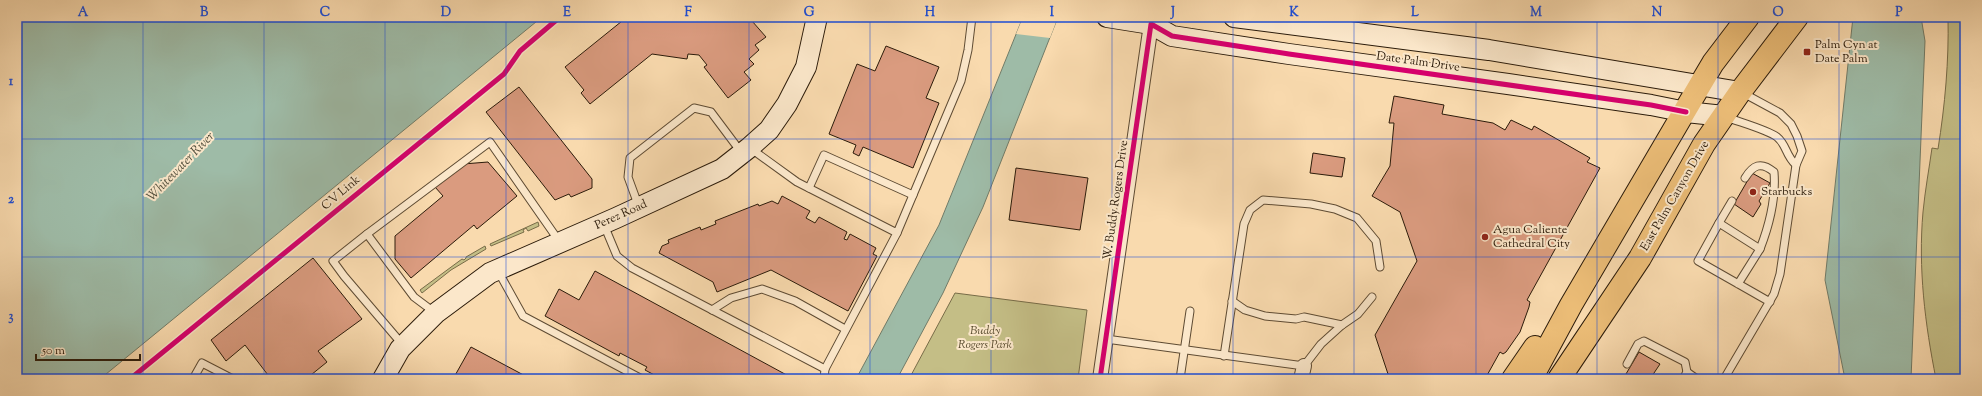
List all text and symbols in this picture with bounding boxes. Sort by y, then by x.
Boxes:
text: A [78,4,89,22]
text: B [200,4,209,22]
text: C [320,4,330,22]
text: D [441,4,451,22]
text: E [563,4,571,22]
text: F [684,4,692,22]
text: G [804,4,815,22]
text: H [925,4,936,22]
text: I [1050,4,1055,22]
text: J [1170,4,1175,22]
text: K [1289,4,1299,22]
text: L [1411,4,1419,22]
text: M [1530,4,1542,22]
text: N [1652,4,1663,22]
text: O [1772,4,1784,22]
text: P [1895,4,1903,22]
place label: Palm Cyn at Date Palm [1815,36,1878,68]
street label: Date Palm Drive [1375,47,1461,77]
marker: Palm Cyn at Date Palm [1802,47,1812,57]
text: 1 [9,73,14,91]
water label: Whitewater River [143,128,219,206]
street label: East Palm Canyon Drive [1636,137,1714,255]
street label: W. Buddy Rogers Drive [1099,139,1133,261]
street label: CV Link [318,171,365,215]
place label: Starbucks [1761,183,1812,201]
marker: Starbucks [1748,187,1758,197]
text: 2 [8,191,15,209]
street label: Perez Road [592,195,650,235]
place label: Agua Caliente Cathedral City [1493,221,1570,253]
marker: Agua Caliente Cathedral City [1480,232,1490,242]
text: 3 [8,308,14,326]
park label: Buddy Rogers Park [958,322,1013,354]
scale bar [36,336,140,362]
text: 50 m [41,342,65,360]

